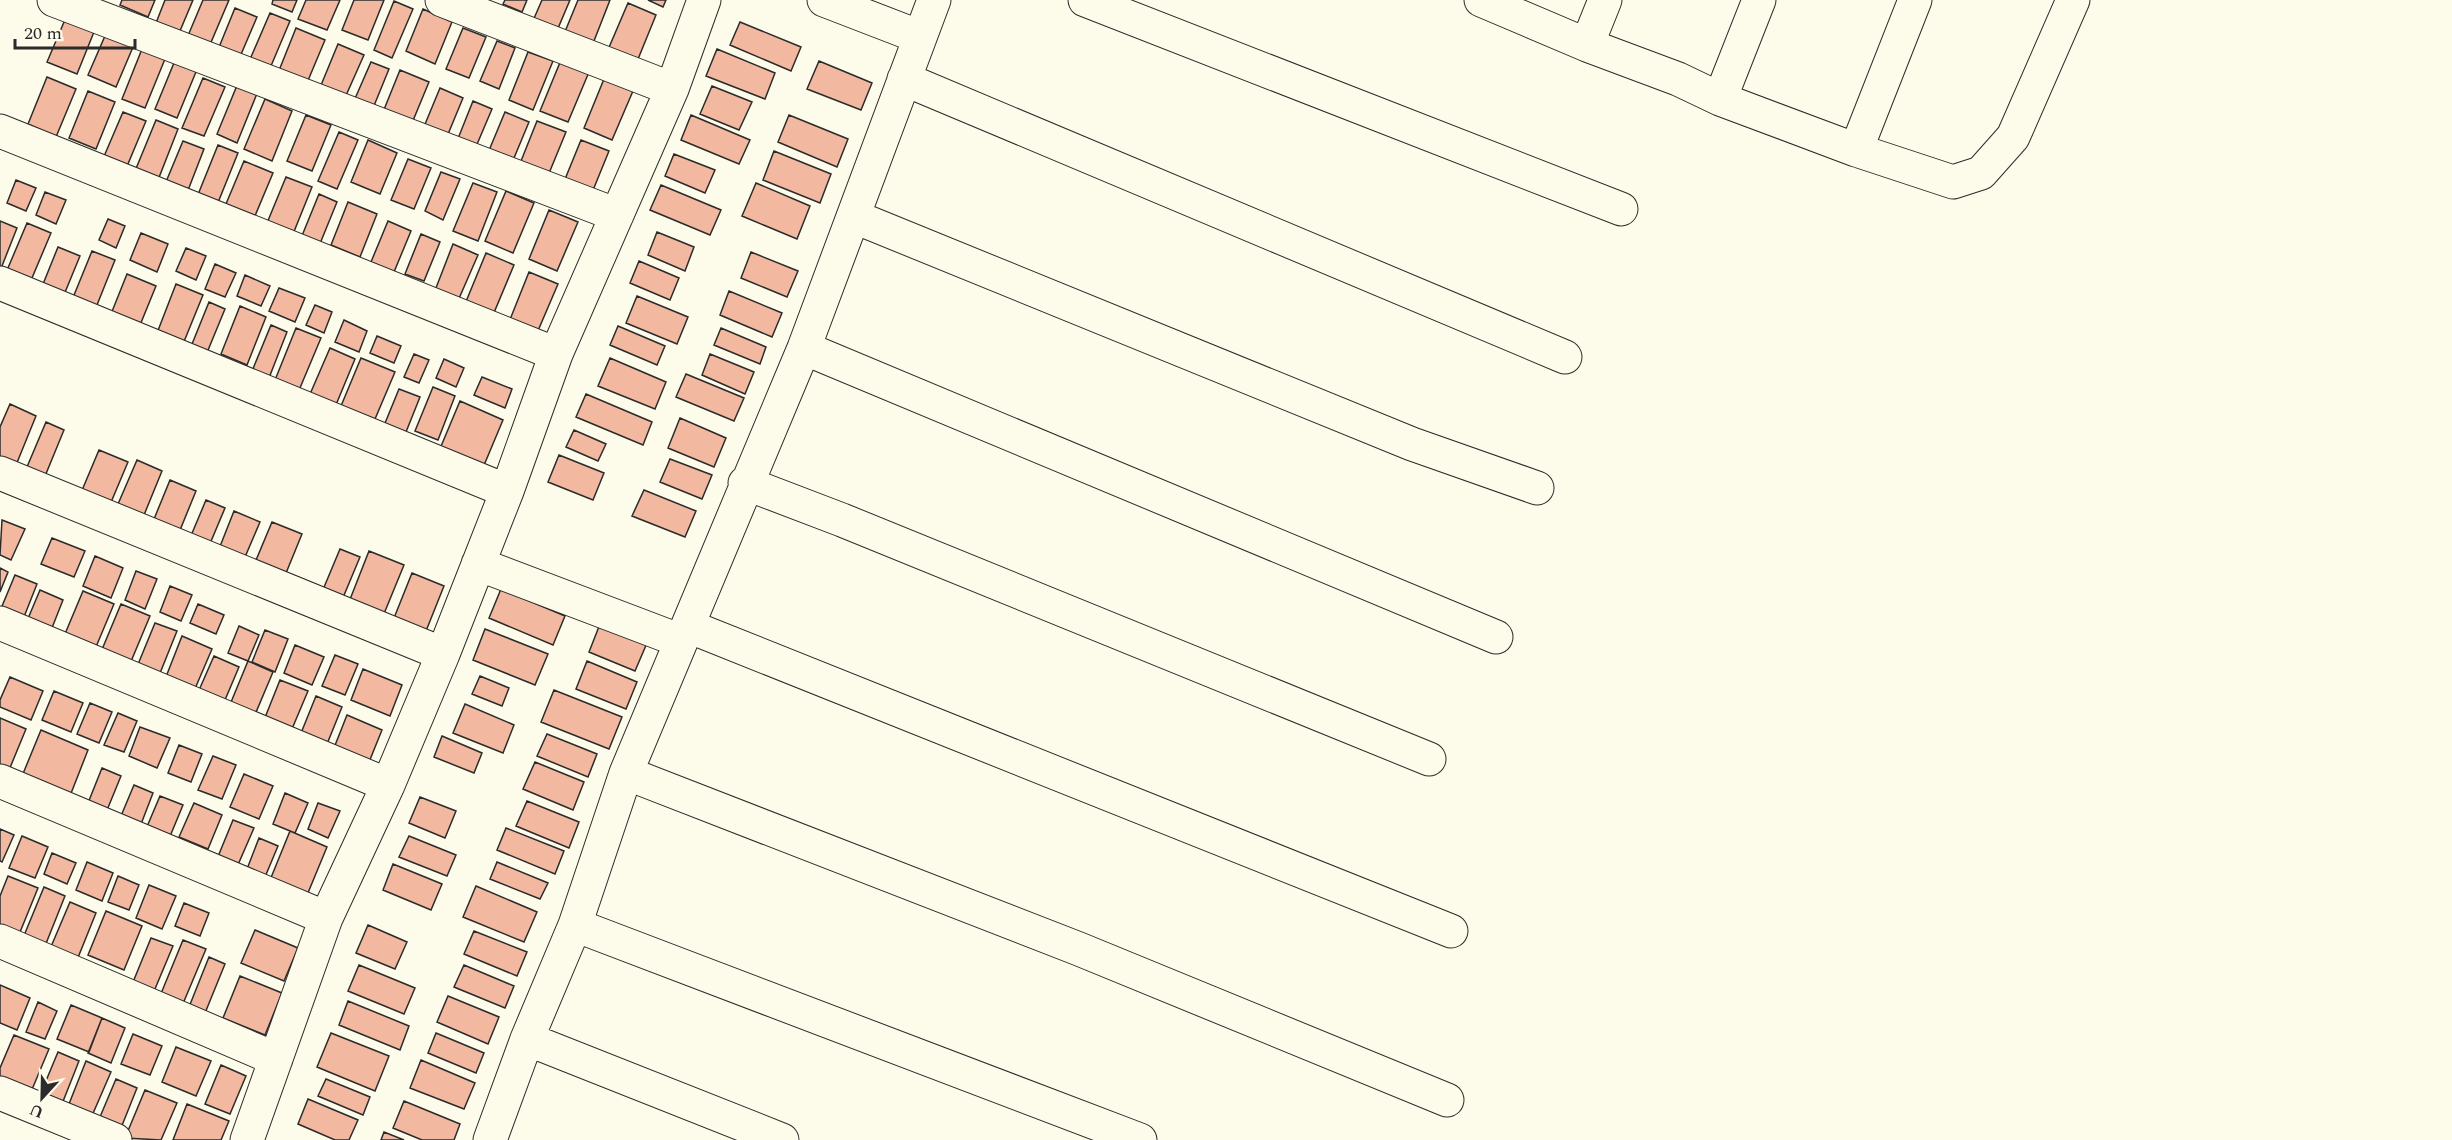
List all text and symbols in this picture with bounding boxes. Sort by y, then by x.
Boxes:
scale bar [15,12,135,50]
text: 20 m [24,20,62,47]
north arrow [12,1068,72,1128]
text: U [26,1097,47,1125]

